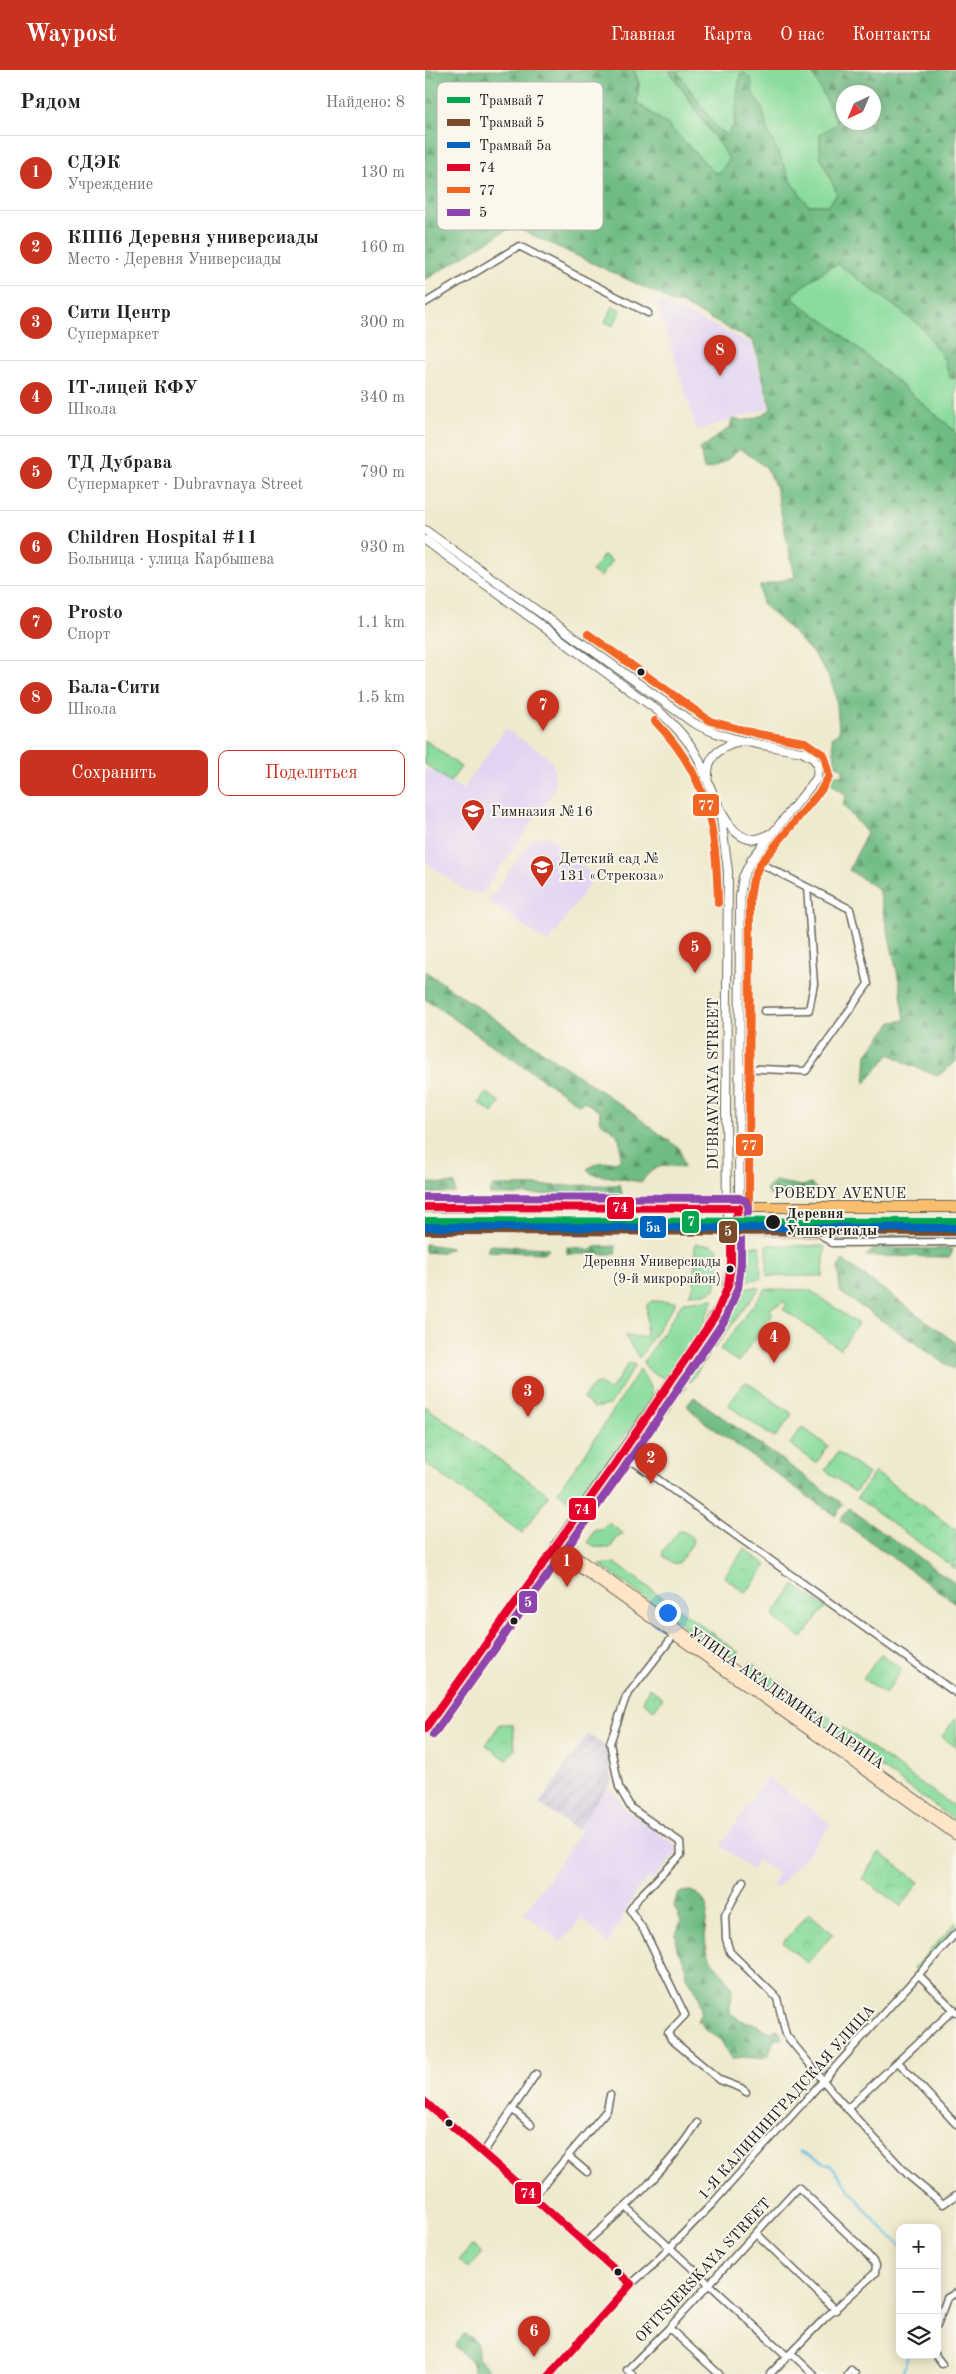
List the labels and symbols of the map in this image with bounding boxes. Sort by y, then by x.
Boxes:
legend [437,82,603,230]
north arrow [836,85,881,130]
text: Трамвай 7 [479,94,544,108]
text: Трамвай 5 [479,116,544,130]
text: Трамвай 5а [479,139,551,153]
text: 74 [479,161,495,175]
text: 77 [479,184,495,198]
text: 5 [479,206,487,220]
pin: 8 [704,335,736,376]
unlabelled marker [636,667,646,677]
pin: 7 [527,690,559,731]
line badge: 77 [692,793,720,817]
school or university icon: Гимназия №16 [460,798,486,832]
text: 77 [698,799,714,813]
place label: Гимназия №16 [491,805,593,820]
place label: Детский сад № 131 «Стрекоза» [559,852,664,884]
school or university icon: Детский сад № 131 «Стрекоза» [529,854,555,888]
pin: 5 [679,932,711,973]
street label: DUBRAVNAYA STREET [707,998,722,1170]
line badge: 77 [735,1133,764,1157]
text: 77 [741,1139,757,1153]
street label: POBEDY AVENUE [774,1187,906,1202]
line badge: 74 [606,1196,635,1220]
text: 74 [612,1201,628,1215]
place label: Деревня Универсиады [786,1207,877,1239]
line badge: 7 [681,1210,700,1234]
marker: Деревня Универсиады [764,1213,782,1231]
line badge: 5а [639,1215,667,1239]
text: 7 [687,1215,695,1229]
line badge: 5 [718,1220,738,1244]
text: 5а [645,1221,661,1235]
text: 5 [724,1225,732,1239]
place label: Деревня Универсиады (9-й микрорайон) [583,1255,721,1286]
marker: Деревня Универсиады (9-й микрорайон) [725,1264,735,1274]
pin: 4 [758,1322,790,1363]
pin: 3 [512,1376,544,1417]
pin: 2 [635,1443,667,1484]
line badge: 74 [568,1497,597,1521]
text: 74 [574,1503,590,1517]
pin: 1 [551,1546,583,1587]
line badge: 5 [518,1590,538,1614]
text: 5 [524,1596,532,1610]
your location [655,1600,681,1626]
unlabelled marker [509,1616,519,1626]
street label: УЛИЦА АКАДЕМИКА ПАРИНА [686,1626,887,1773]
street label: 1-Я КАЛИНИНГРАДСКАЯ УЛИЦА [696,2003,879,2203]
unlabelled marker [444,2118,454,2128]
line badge: 74 [514,2181,542,2205]
text: 74 [520,2187,536,2201]
street label: OFITSIERSKAYA STREET [634,2196,775,2346]
unlabelled marker [613,2267,623,2277]
pin: 6 [518,2316,550,2357]

